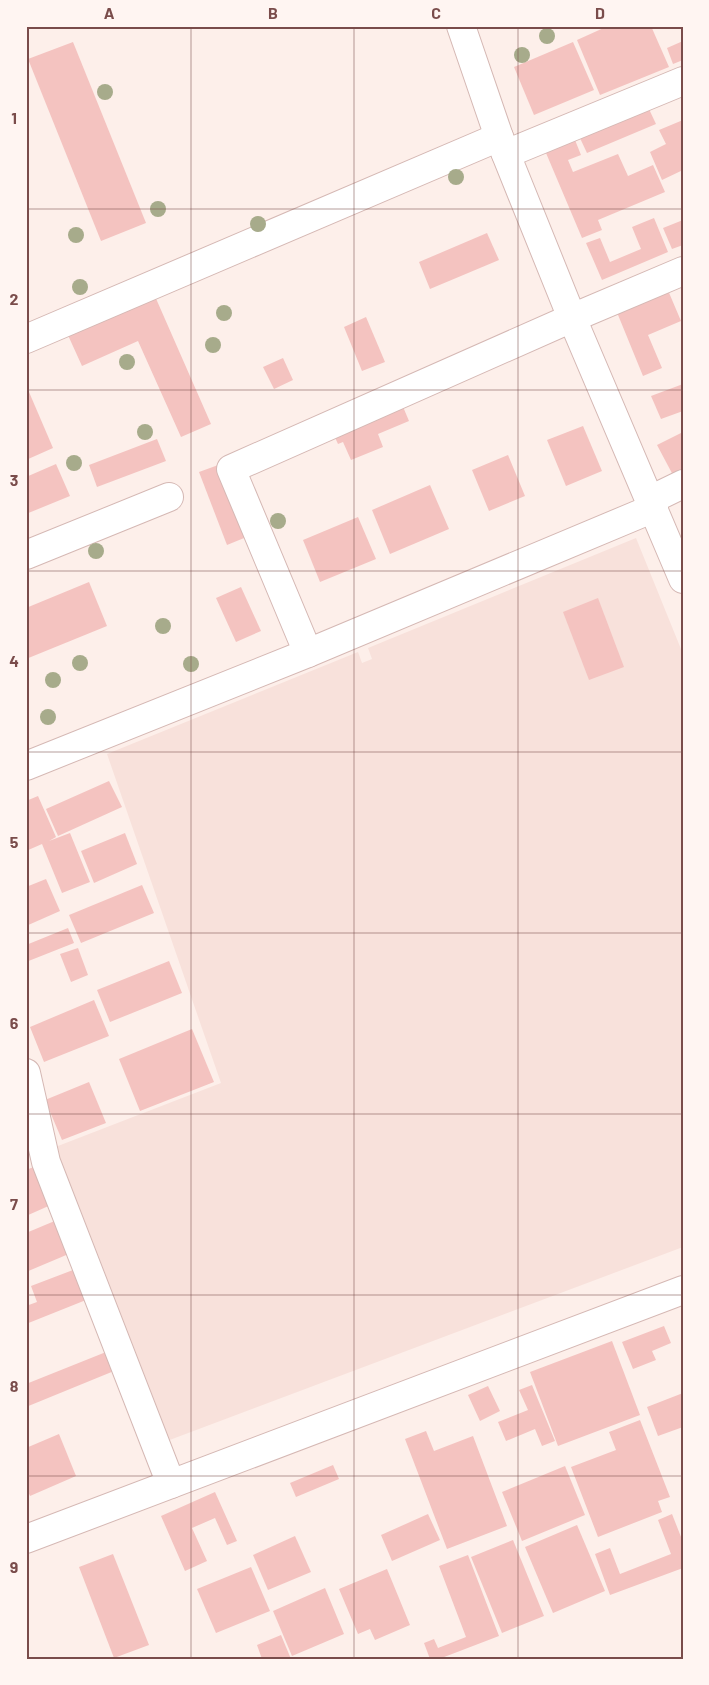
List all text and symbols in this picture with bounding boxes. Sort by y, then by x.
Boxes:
text: A [104,3,115,22]
text: B [268,3,278,22]
text: C [431,3,441,22]
text: D [595,3,605,22]
text: 1 [11,108,17,127]
text: 2 [10,289,19,308]
text: 3 [10,470,18,489]
text: 4 [9,651,19,670]
text: 5 [10,832,19,851]
text: 6 [10,1013,19,1032]
text: 7 [10,1194,18,1213]
text: 8 [10,1376,19,1395]
text: 9 [10,1557,18,1576]

